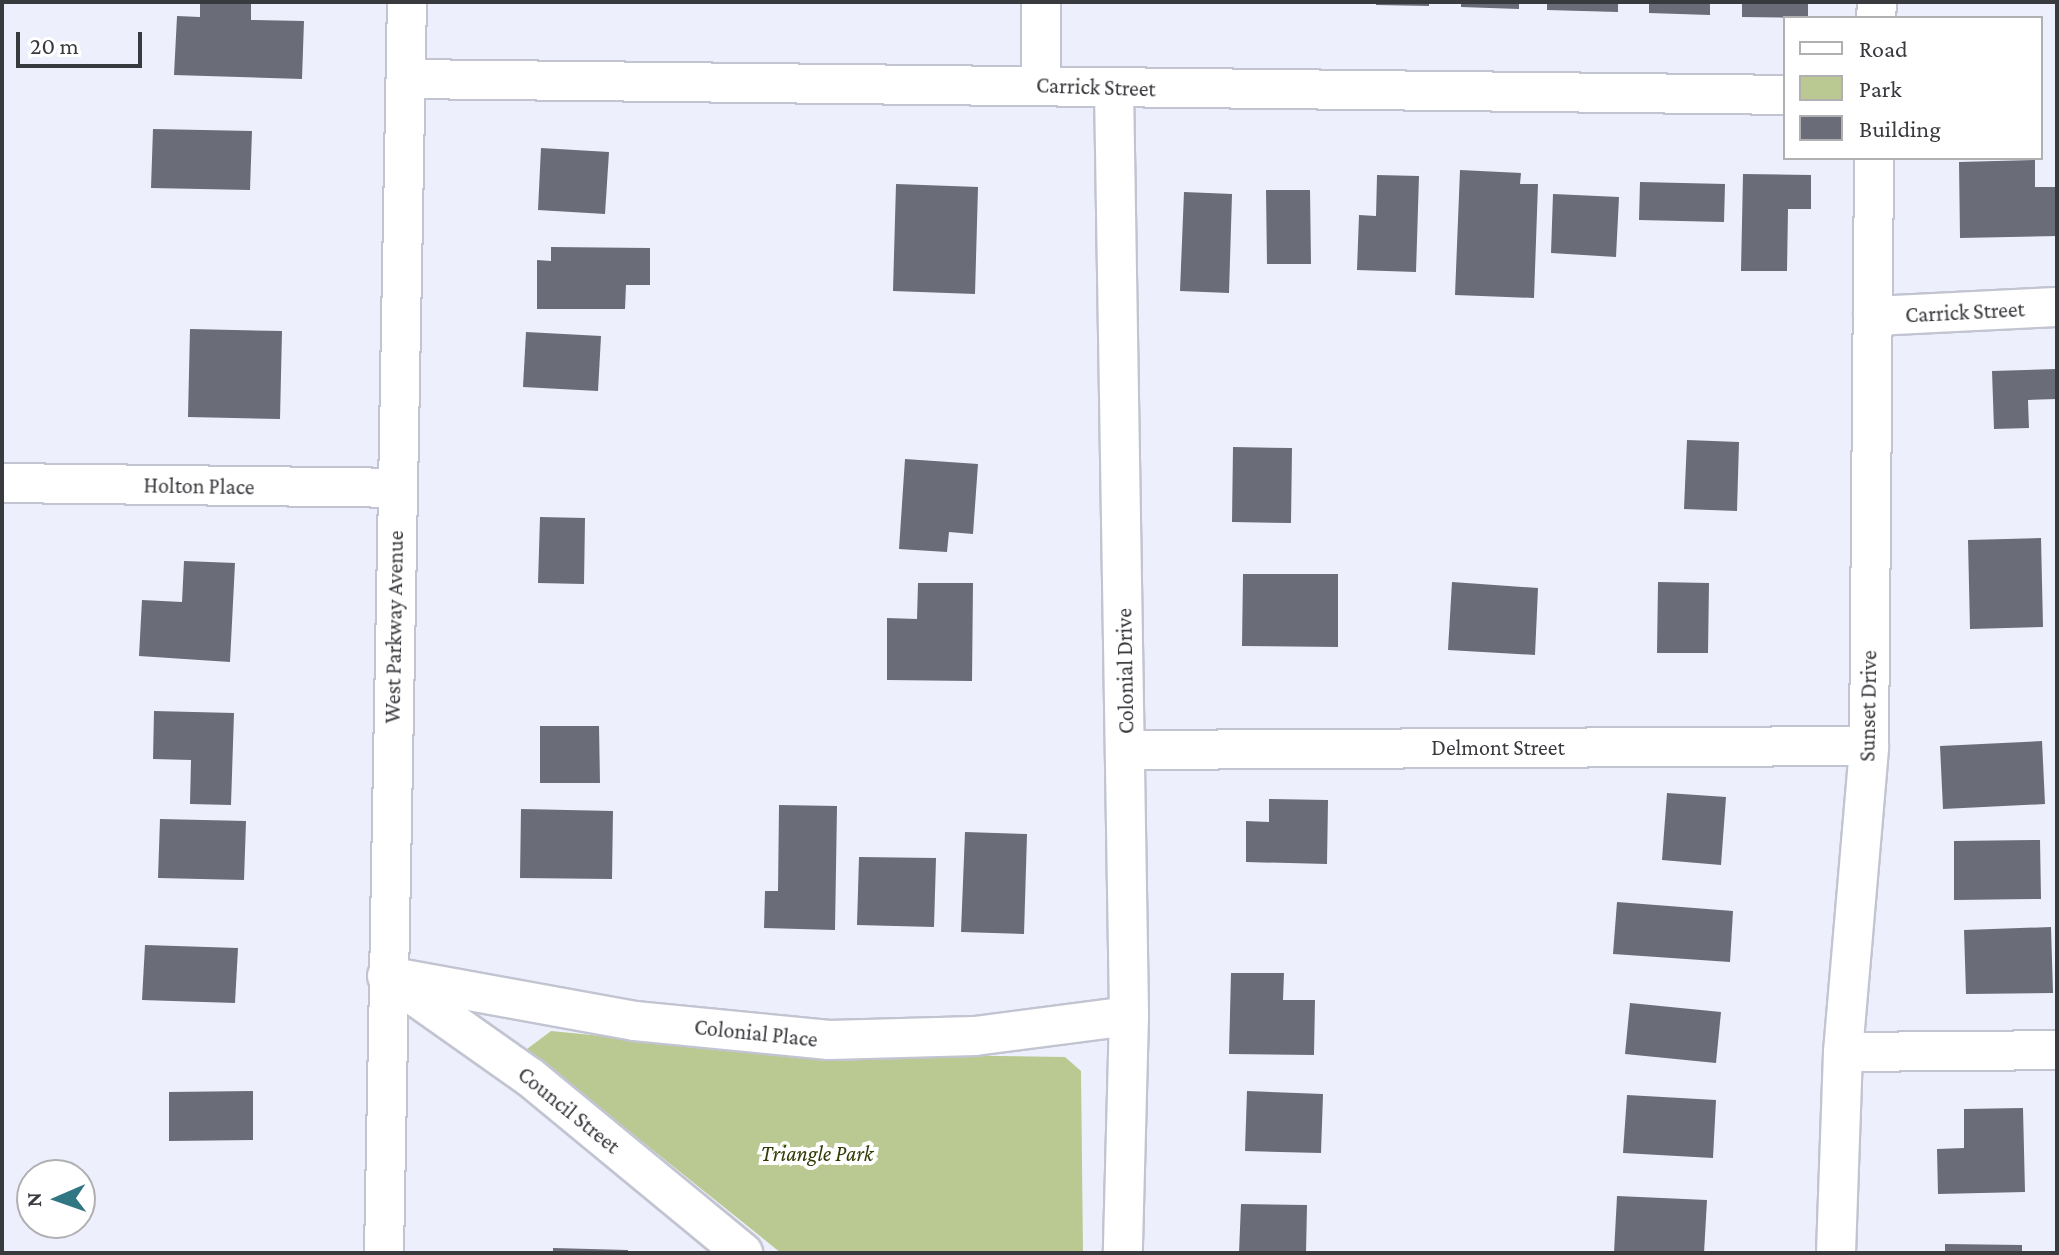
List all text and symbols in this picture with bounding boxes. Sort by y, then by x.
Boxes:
scale bar [20,16,146,66]
legend [1783,16,2043,160]
text: 20 m [30,32,79,59]
text: Road [1859,35,1908,62]
street label: Carrick Street [1036,72,1156,102]
text: Park [1859,75,1902,102]
text: Building [1859,115,1941,142]
street label: Carrick Street [1905,296,2025,328]
street label: Holton Place [143,472,255,500]
street label: West Parkway Avenue [379,530,409,724]
street label: Colonial Drive [1111,608,1139,734]
street label: Sunset Drive [1854,650,1882,762]
street label: Delmont Street [1431,735,1565,761]
street label: Colonial Place [693,1013,819,1053]
street label: Council Street [513,1061,625,1159]
park label: Triangle Park [761,1141,873,1167]
north arrow [16,1159,96,1239]
text: N [21,1192,46,1208]

